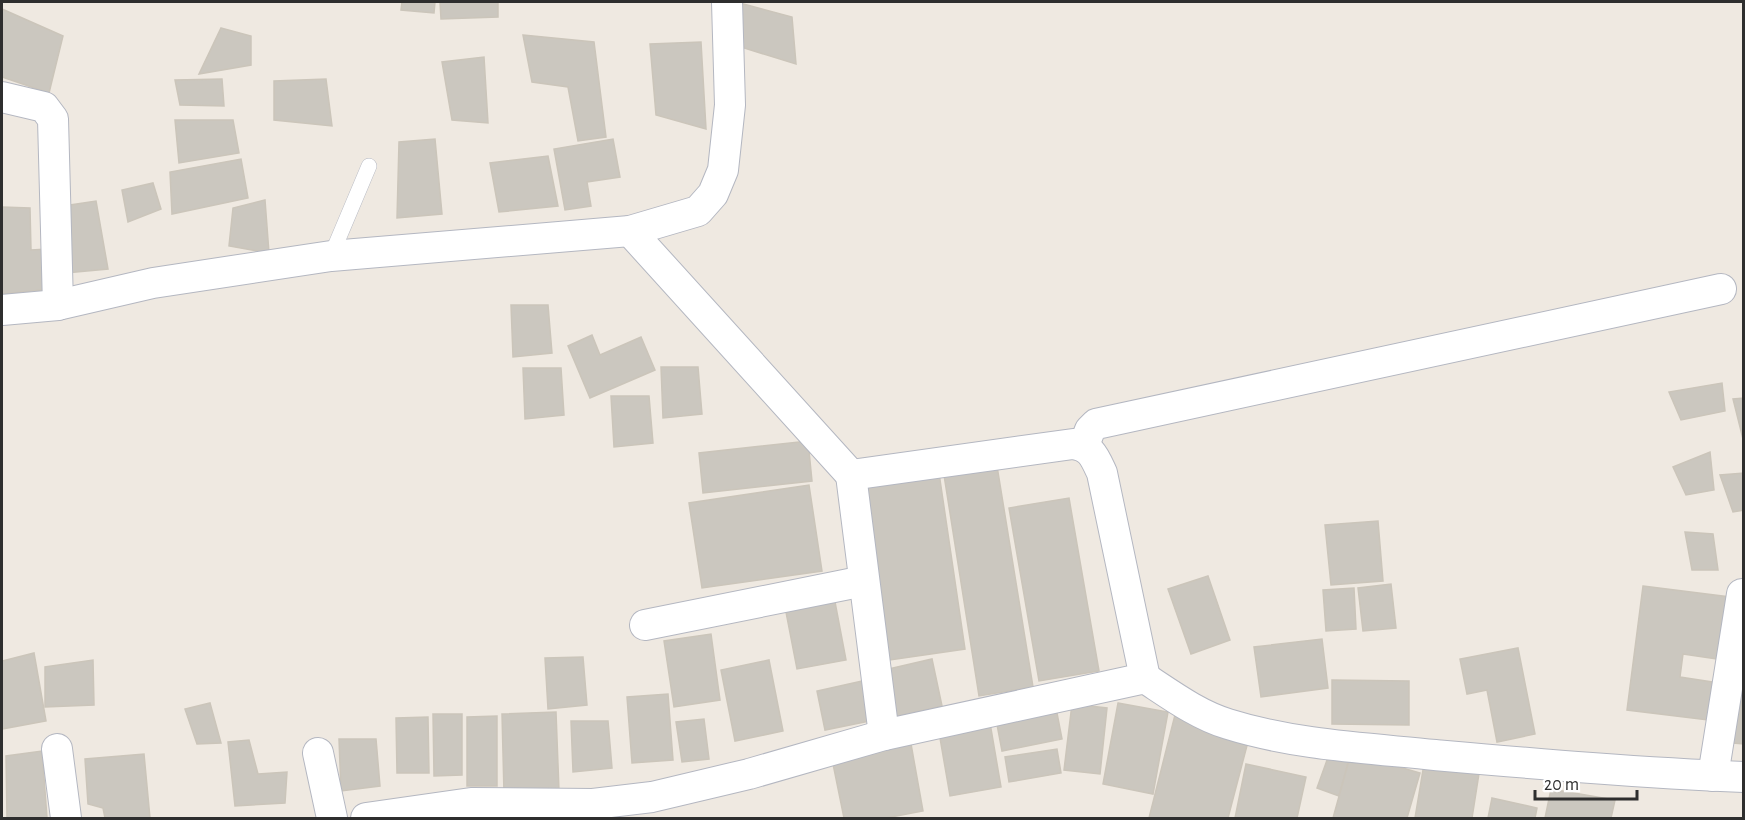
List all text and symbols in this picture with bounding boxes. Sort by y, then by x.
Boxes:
scale bar [1535,763,1637,801]
text: 20 m [1544,776,1579,794]

